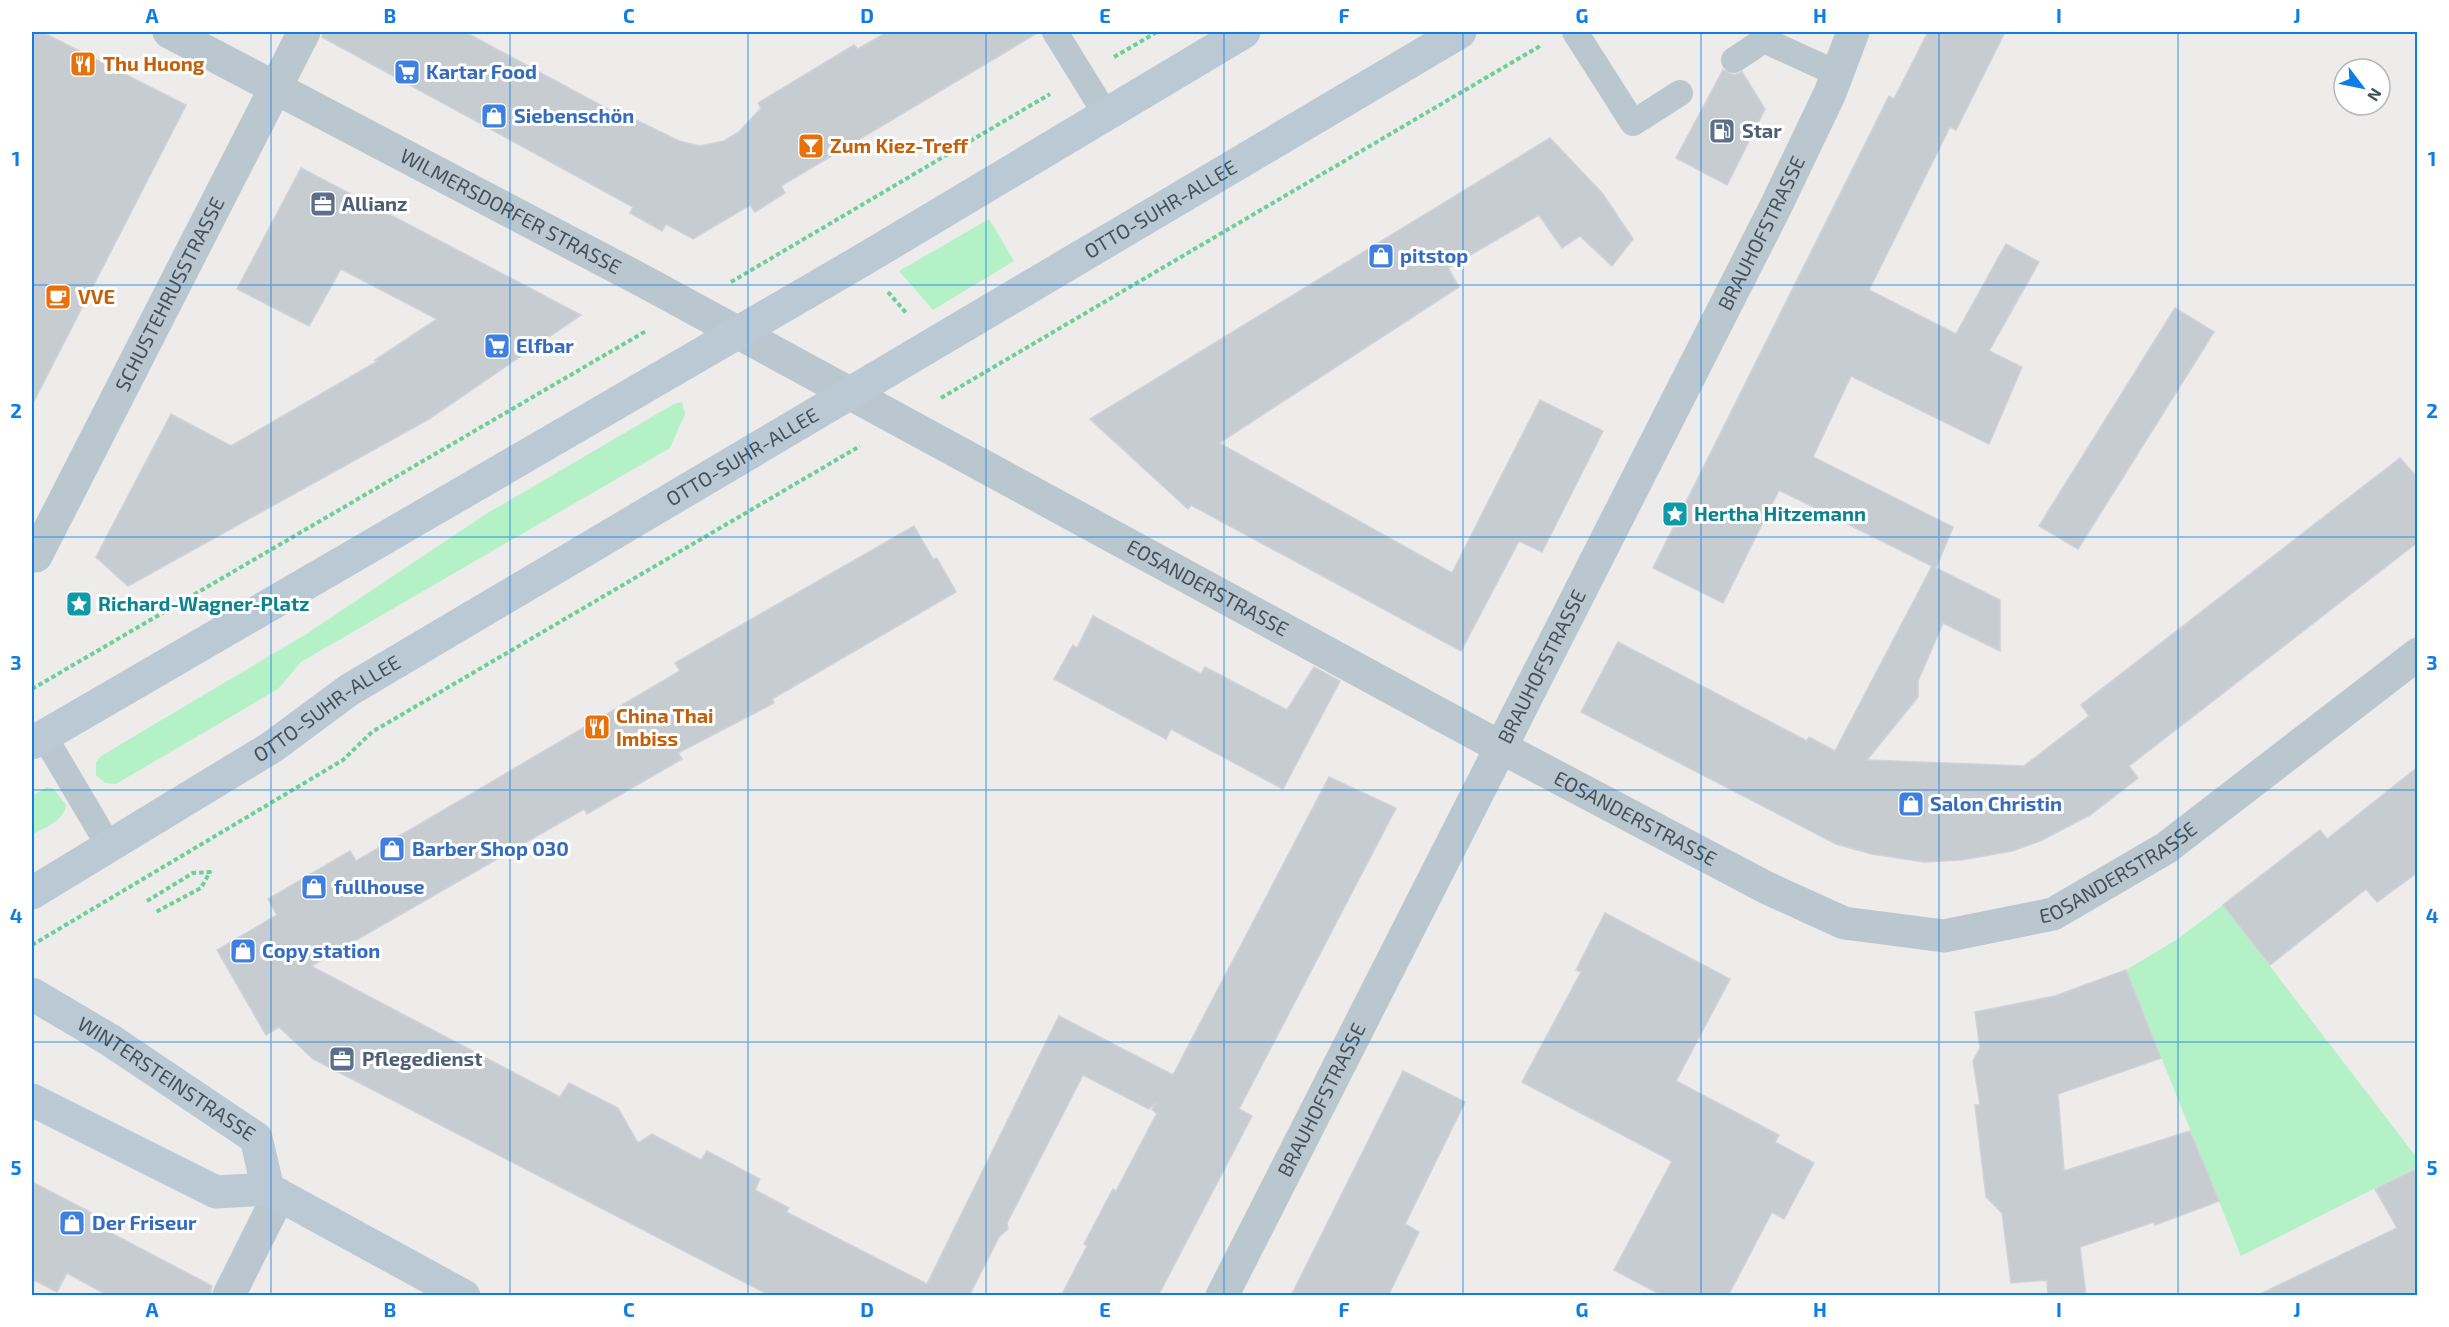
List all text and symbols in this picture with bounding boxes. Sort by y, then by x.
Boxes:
text: A [145,3,159,27]
text: B [384,3,396,27]
text: C [623,3,635,27]
text: D [860,3,874,27]
text: E [1099,3,1111,27]
text: F [1338,3,1350,27]
text: G [1576,3,1588,27]
text: H [1813,3,1827,27]
text: I [2056,3,2062,27]
text: J [2293,3,2301,27]
restaurant icon: Thu Huong [68,49,98,79]
place label: Thu Huong [103,51,205,75]
supermarket icon: Kartar Food [392,57,422,87]
north arrow [2332,57,2392,117]
place label: Kartar Food [426,59,537,83]
text: N [2364,85,2386,105]
shop icon: Siebenschön [479,101,509,131]
place label: Siebenschön [514,103,634,127]
fuel station icon: Star [1707,116,1737,146]
place label: Star [1742,118,1782,142]
bar icon: Zum Kiez-Treff [796,131,826,161]
place label: Zum Kiez-Treff [830,133,969,157]
street label: WILMERSDORFER STRASSE [397,143,626,278]
text: 1 [12,146,20,170]
text: 1 [2428,146,2436,170]
street label: BRAUHOFSTRASSE [1712,152,1809,314]
street label: OTTO-SUHR-ALLEE [1080,154,1241,263]
office icon: Allianz [308,189,338,219]
place label: Allianz [342,191,408,215]
street label: SCHUSTEHRUSSTRASSE [109,193,229,395]
shop icon: pitstop [1366,241,1396,271]
place label: pitstop [1400,243,1468,267]
cafe icon: VVE [43,282,73,312]
place label: VVE [78,284,115,308]
supermarket icon: Elfbar [482,331,512,361]
place label: Elfbar [516,333,574,357]
text: 2 [10,398,22,422]
text: 2 [2426,398,2438,422]
street label: OTTO-SUHR-ALLEE [661,402,822,510]
place icon: Hertha Hitzemann [1660,499,1690,529]
place label: Hertha Hitzemann [1694,501,1866,525]
street label: EOSANDERSTRASSE [1123,533,1293,641]
street label: BRAUHOFSTRASSE [1492,585,1590,747]
place icon: Richard-Wagner-Platz [64,589,94,619]
place label: Richard-Wagner-Platz [98,591,310,615]
street label: OTTO-SUHR-ALLEE [249,649,404,766]
text: 3 [10,650,22,674]
text: 3 [2426,650,2438,674]
place label: China Thai Imbiss [616,703,714,750]
restaurant icon: China Thai Imbiss [582,712,612,742]
street label: EOSANDERSTRASSE [1550,765,1721,870]
shop icon: Salon Christin [1896,789,1926,819]
place label: Salon Christin [1930,791,2062,815]
street label: EOSANDERSTRASSE [2037,816,2201,927]
shop icon: Barber Shop 030 [377,834,407,864]
place label: Barber Shop 030 [412,836,569,860]
shop icon: fullhouse [299,872,329,902]
place label: fullhouse [334,874,425,898]
text: 4 [10,903,23,927]
text: 4 [2426,903,2439,927]
shop icon: Copy station [228,936,258,966]
place label: Copy station [262,938,380,963]
street label: WINTERSTEINSTRASSE [74,1011,261,1145]
street label: BRAUHOFSTRASSE [1272,1018,1370,1180]
office icon: Pflegedienst [327,1044,357,1074]
place label: Pflegedienst [362,1046,482,1070]
text: 5 [10,1155,22,1179]
text: 5 [2426,1155,2438,1179]
shop icon: Der Friseur [57,1208,87,1238]
place label: Der Friseur [92,1210,197,1234]
text: A [145,1297,159,1321]
text: B [384,1297,396,1321]
text: C [623,1297,635,1321]
text: D [860,1297,874,1321]
text: E [1099,1297,1111,1321]
text: F [1338,1297,1350,1321]
text: G [1576,1297,1588,1321]
text: H [1813,1297,1827,1321]
text: I [2056,1297,2062,1321]
text: J [2293,1297,2301,1321]

